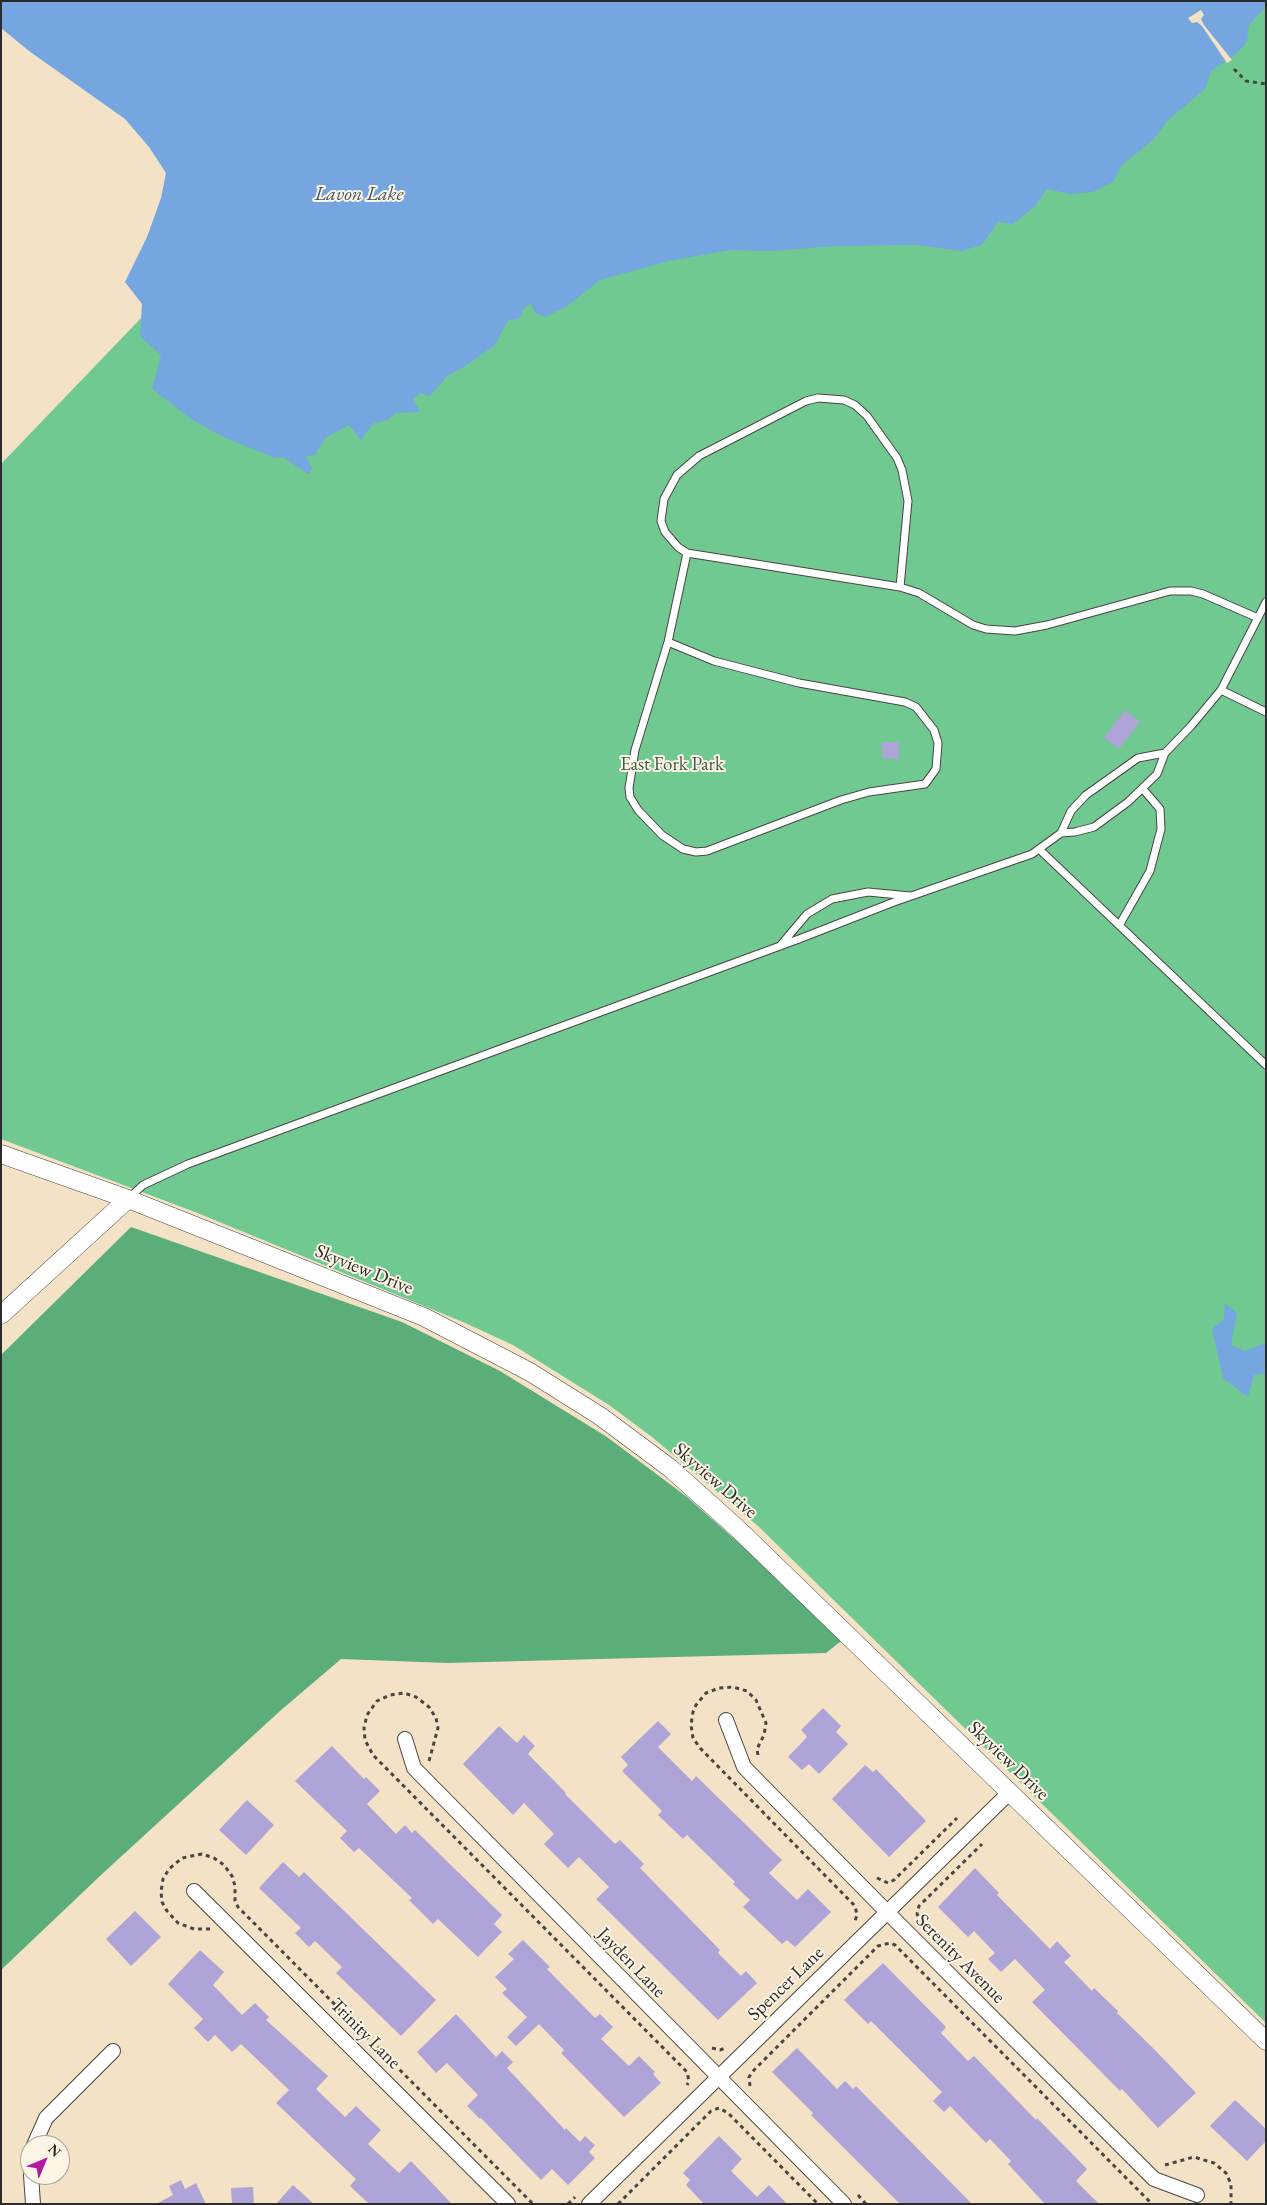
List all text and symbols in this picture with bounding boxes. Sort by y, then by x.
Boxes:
water label: Lavon Lake [315,183,403,207]
park label: East Fork Park [620,754,724,776]
street label: Skyview Drive [312,1240,416,1300]
street label: Skyview Drive [668,1438,762,1524]
street label: Skyview Drive [963,1717,1053,1805]
street label: Serenity Avenue [910,1909,1010,2009]
street label: Jayden Lane [592,1923,670,2003]
street label: Spencer Lane [743,1942,829,2026]
street label: Trinity Lane [325,1994,405,2074]
north arrow [20,2135,70,2185]
text: N [45,2140,65,2160]

